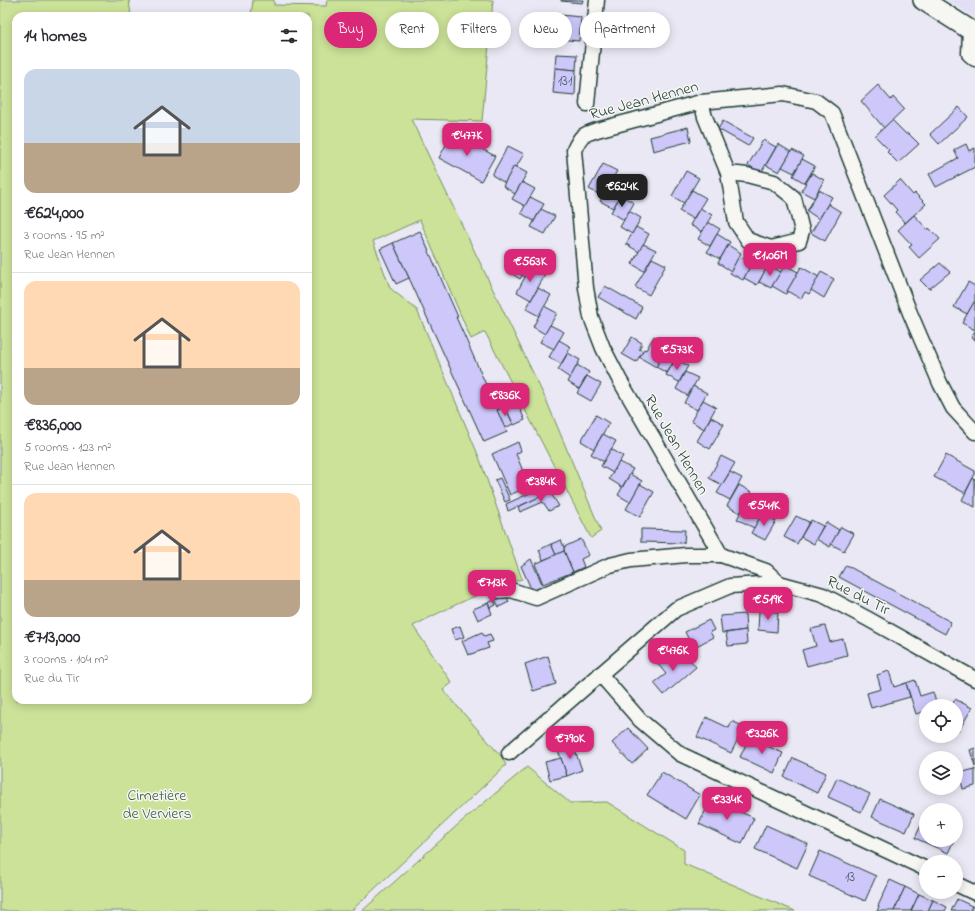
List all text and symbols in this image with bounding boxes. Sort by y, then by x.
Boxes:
chip: Buy [324,12,377,48]
chip: Rent [385,12,439,48]
chip: Filters [447,12,511,48]
chip: New [519,12,572,48]
chip: Apartment [580,12,670,48]
text: 14 homes [24,24,87,49]
icon: filters [278,25,300,47]
house number: 131 [558,71,573,92]
street label: Rue Jean Hennen [587,75,701,127]
icon: home [126,95,198,167]
pin: €477K [439,123,495,157]
text: €477K [451,126,483,145]
pin: €624K [594,174,650,208]
text: €624K [606,177,638,196]
text: €624,000 [24,201,84,226]
text: 3 rooms · 95 m² [24,226,105,245]
pin: €1.06M [737,243,803,277]
text: Rue Jean Hennen [24,245,115,264]
text: €1.06M [752,246,788,265]
pin: €563K [502,249,558,283]
text: €563K [513,252,547,271]
icon: home [126,307,198,379]
pin: €573K [649,337,705,371]
text: €573K [660,340,694,359]
pin: €836K [477,383,533,417]
text: €836K [489,386,521,405]
street label: Rue Jean Hennen [638,391,714,500]
text: €836,000 [24,413,82,438]
text: 5 rooms · 123 m² [24,438,111,457]
text: Rue Jean Hennen [24,457,115,476]
pin: €384K [513,469,569,503]
text: €384K [526,472,556,491]
pin: €541K [736,493,792,527]
text: €541K [748,496,780,515]
icon: home [126,519,198,591]
pin: €713K [464,570,520,604]
street label: Rue du Tir [822,570,894,622]
text: €713K [477,573,507,592]
pin: €519K [740,587,796,621]
text: €519K [753,590,783,609]
text: €713,000 [24,625,80,650]
pin: €476K [645,638,701,672]
text: €476K [657,641,689,660]
text: 3 rooms · 104 m² [24,650,108,669]
text: Rue du Tir [24,669,79,688]
map controls [919,699,963,899]
button: locate [919,699,963,743]
pin: €326K [734,721,790,755]
text: €326K [746,724,778,743]
pin: €790K [542,726,598,760]
text: €790K [555,729,585,748]
button: layers [919,751,963,795]
park label: Cimetière de Verviers [122,784,192,826]
pin: €334K [699,787,755,821]
text: €334K [711,790,743,809]
button: + [919,803,963,847]
button: − [919,855,963,899]
house number: 13 [845,867,855,888]

